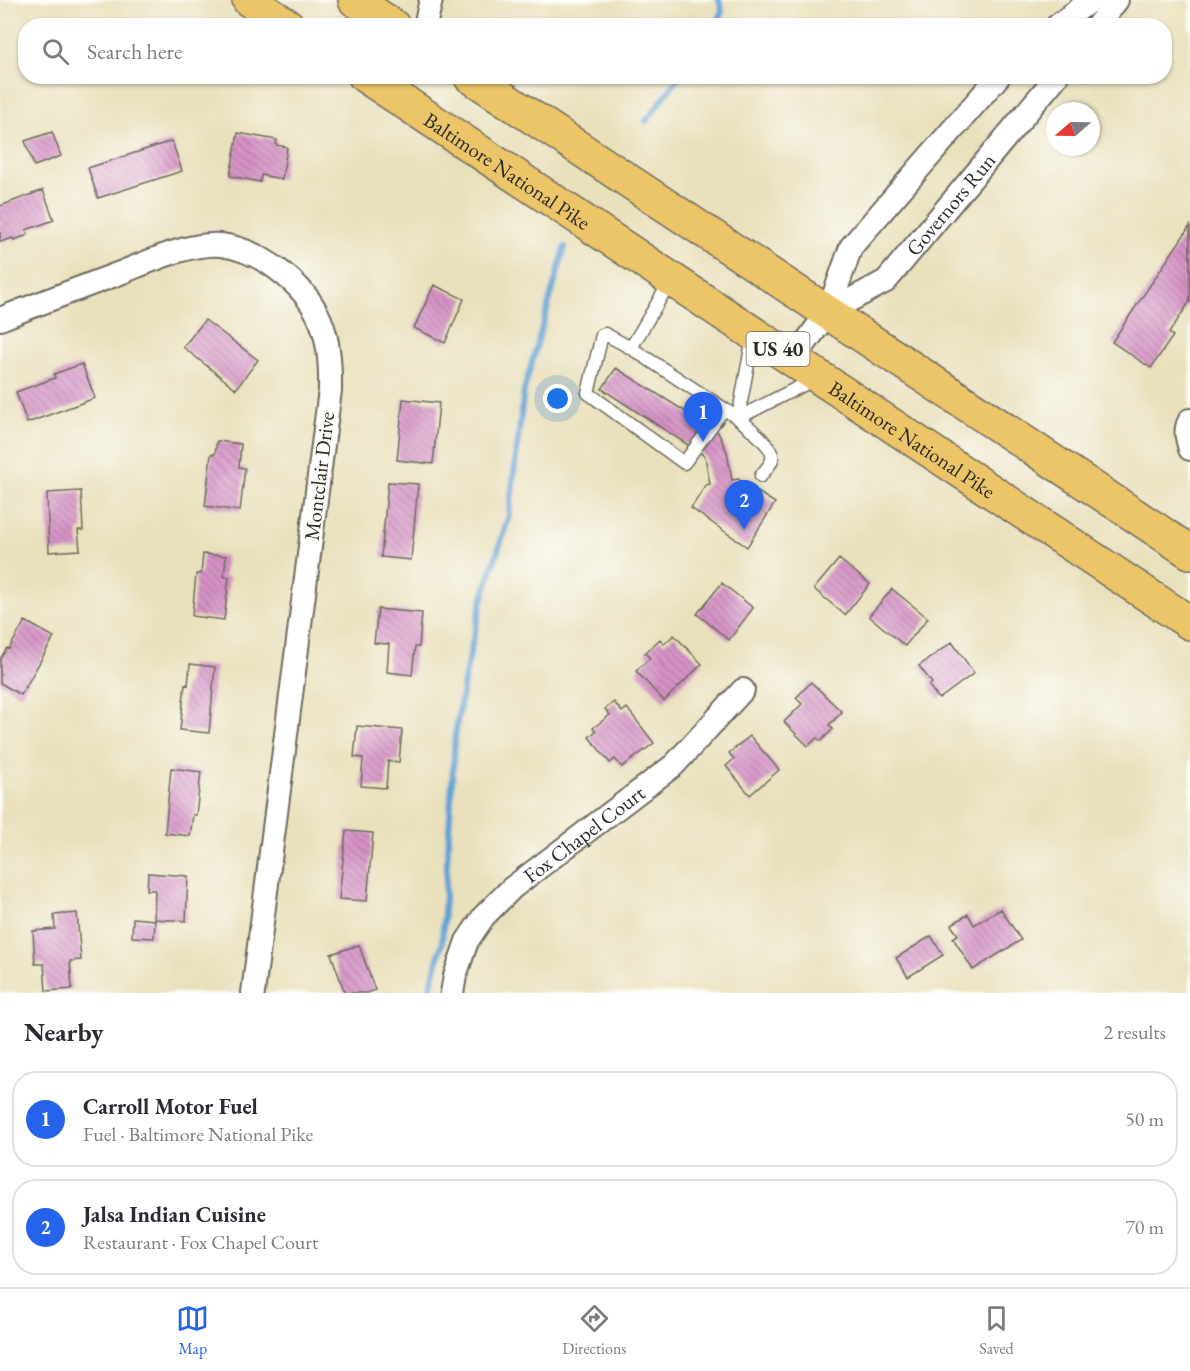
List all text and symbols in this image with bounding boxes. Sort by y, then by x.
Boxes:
search box [18,18,1172,84]
icon: search [39,35,72,68]
text: Search here [87,37,182,66]
north arrow [1046,102,1100,156]
street label: Baltimore National Pike [419,106,596,235]
street label: Governors Run [899,147,1001,261]
road number: US 40 [746,332,810,366]
street label: Baltimore National Pike [824,374,1001,504]
your location [543,384,572,413]
pin: 1 [684,392,722,442]
street label: Montclair Drive [298,410,340,542]
pin: 2 [724,480,764,530]
street label: Fox Chapel Court [517,779,650,888]
text: Nearby [24,1015,104,1049]
text: 2 results [1103,1019,1166,1045]
text: Carroll Motor Fuel [83,1092,258,1121]
text: 1 [40,1106,51,1132]
text: 50 m [1125,1106,1164,1132]
text: Fuel · Baltimore National Pike [83,1121,313,1147]
text: Jalsa Indian Cuisine [83,1200,266,1229]
text: 2 [40,1214,51,1240]
text: 70 m [1125,1214,1164,1240]
text: Restaurant · Fox Chapel Court [83,1229,318,1255]
tab: Map [176,1302,209,1359]
tab: Directions [562,1302,627,1359]
tab: Saved [979,1302,1014,1359]

